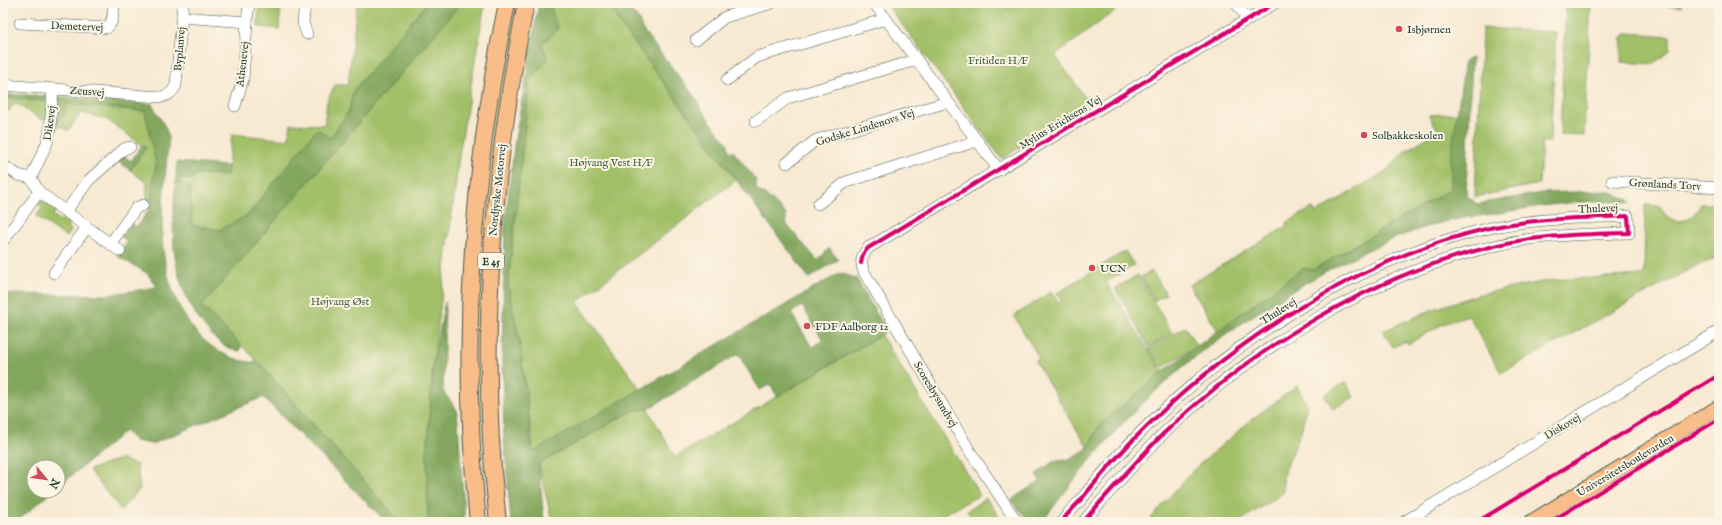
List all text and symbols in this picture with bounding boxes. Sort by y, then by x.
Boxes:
street label: Demetervej [50,19,104,35]
place label: Isbjørnen [1407,23,1451,37]
marker: Isbjørnen [1394,24,1404,34]
street label: Byplanvej [171,26,189,72]
street label: Athenevej [233,41,253,89]
park label: Fritiden H/F [968,54,1028,68]
street label: Zeusvej [69,84,105,100]
street label: Mylius Erichsens Vej [1017,93,1104,153]
street label: Dikevej [41,105,59,142]
street label: Godske Lindenovs Vej [814,106,916,150]
place label: Solbakkeskolen [1372,129,1443,143]
marker: Solbakkeskolen [1359,130,1369,140]
street label: Nordjyske Motorvej [486,143,510,237]
park label: Højvang Vest H/F [569,156,653,170]
street label: Grønlands Torv [1629,176,1701,194]
street label: Thulevej [1578,201,1618,217]
road number: E 45 [478,253,504,269]
place label: UCN [1100,262,1127,276]
marker: UCN [1087,263,1097,273]
park label: Højvang Øst [311,295,369,309]
street label: Thulevej [1258,295,1299,328]
place label: FDF Aalborg 12 [815,320,889,334]
marker: FDF Aalborg 12 [802,321,812,331]
street label: Scoresbysundvej [910,359,960,430]
street label: Diskovej [1542,411,1583,443]
street label: Universitetsboulevarden [1574,431,1677,500]
north arrow [26,459,66,499]
text: N [45,475,63,491]

